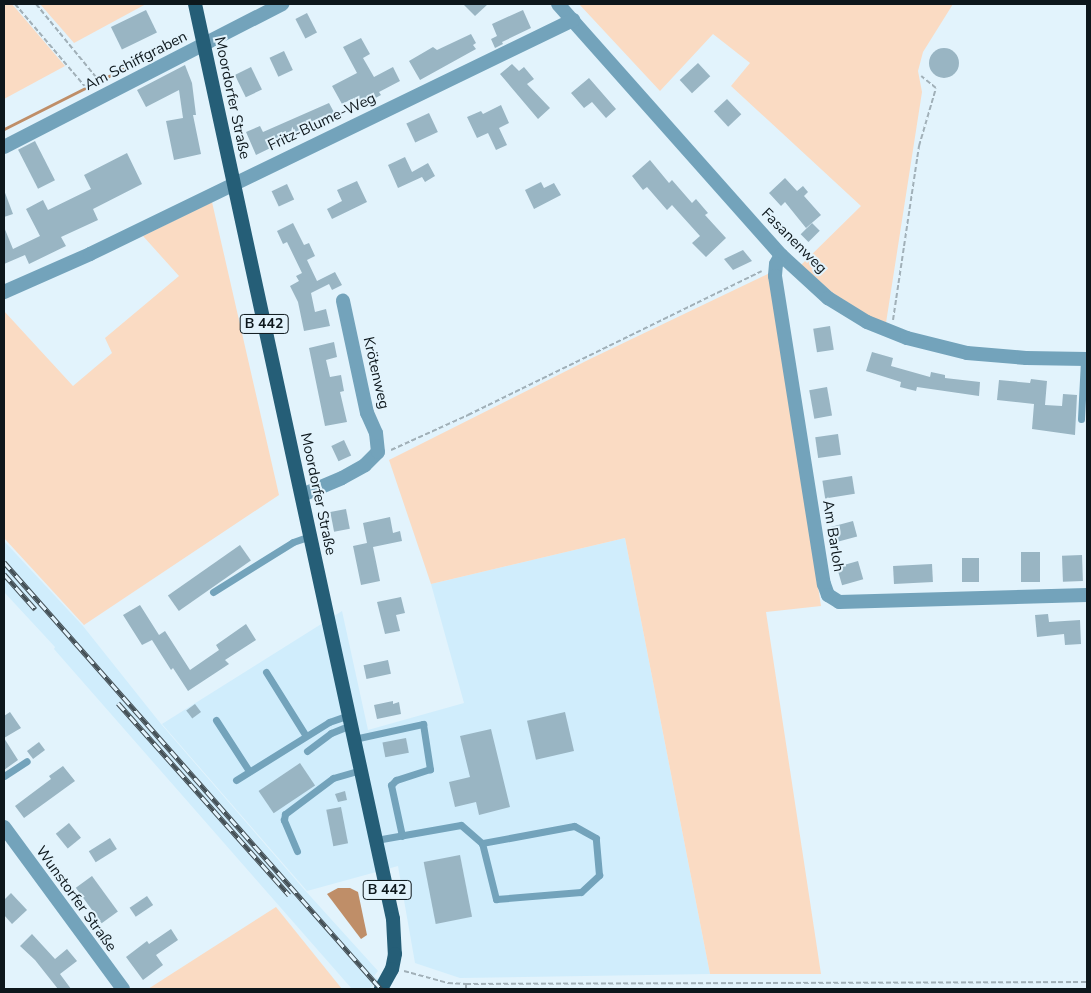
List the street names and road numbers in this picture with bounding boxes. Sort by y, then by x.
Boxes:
street label: Am Schiffgraben [82,27,190,95]
street label: Moordorfer Straße [210,35,254,161]
street label: Fritz-Blume-Weg [265,89,379,155]
street label: Fasanenweg [757,204,831,278]
road number: B 442 [239,312,289,336]
street label: Krötenweg [359,335,393,411]
street label: Moordorfer Straße [296,431,340,557]
street label: Am Barloh [818,499,848,573]
street label: Wunstorfer Straße [32,843,120,955]
road number: B 442 [362,878,412,902]

